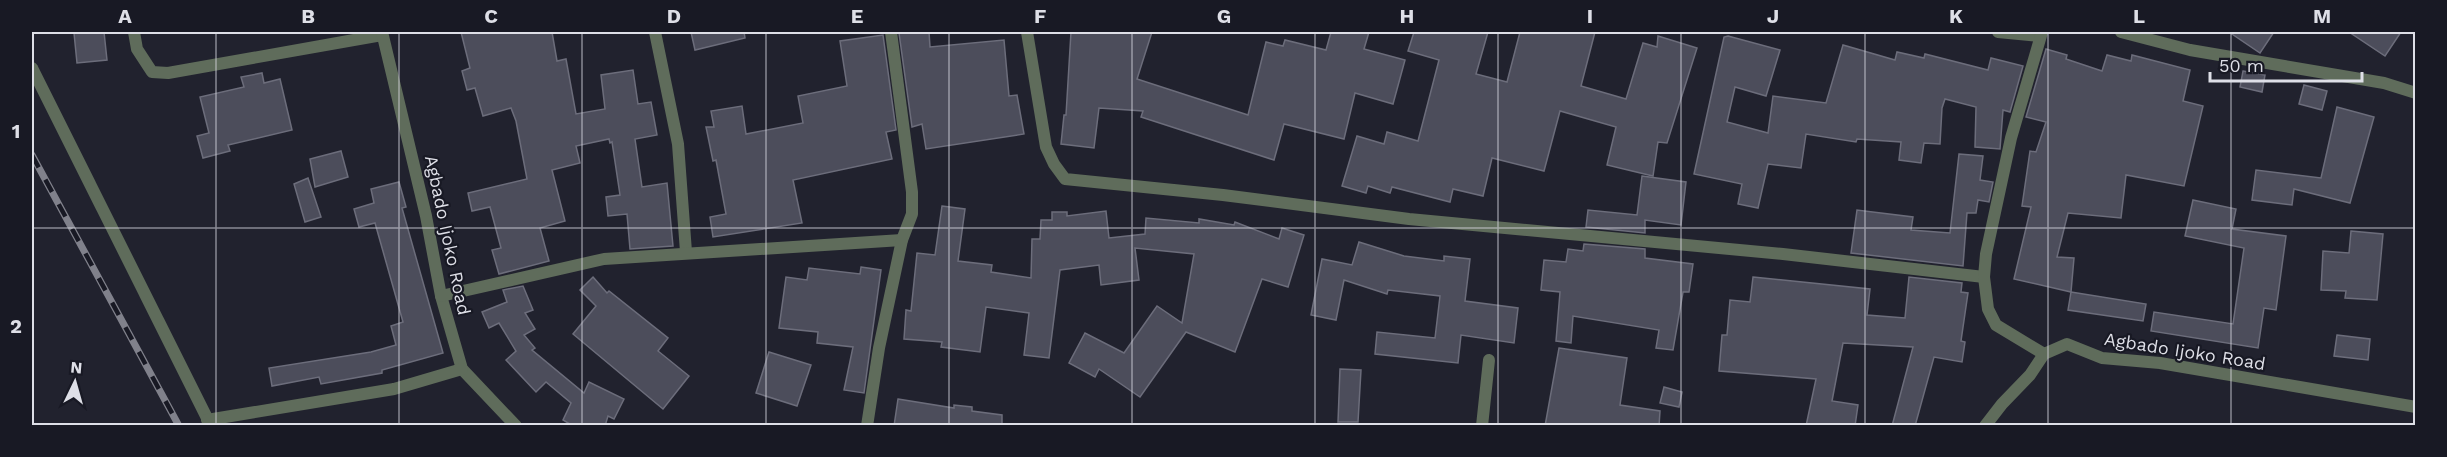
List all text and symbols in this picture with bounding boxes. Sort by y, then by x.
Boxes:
text: A [118,4,132,28]
text: B [301,4,315,28]
text: C [484,4,498,28]
text: D [667,4,681,28]
text: E [851,4,863,28]
text: F [1034,4,1046,28]
text: G [1217,4,1231,28]
text: H [1400,4,1414,28]
text: I [1587,4,1593,28]
text: J [1767,4,1779,28]
text: K [1949,4,1963,28]
text: L [2133,4,2145,28]
text: M [2313,4,2331,28]
scale bar [2210,45,2362,83]
text: 50 m [2219,55,2264,76]
text: 1 [12,119,20,143]
street label: Agbado Ijoko Road [421,153,475,317]
text: 2 [10,314,22,338]
street label: Agbado Ijoko Road [2103,328,2267,374]
north arrow [45,352,105,412]
text: N [70,358,83,378]

